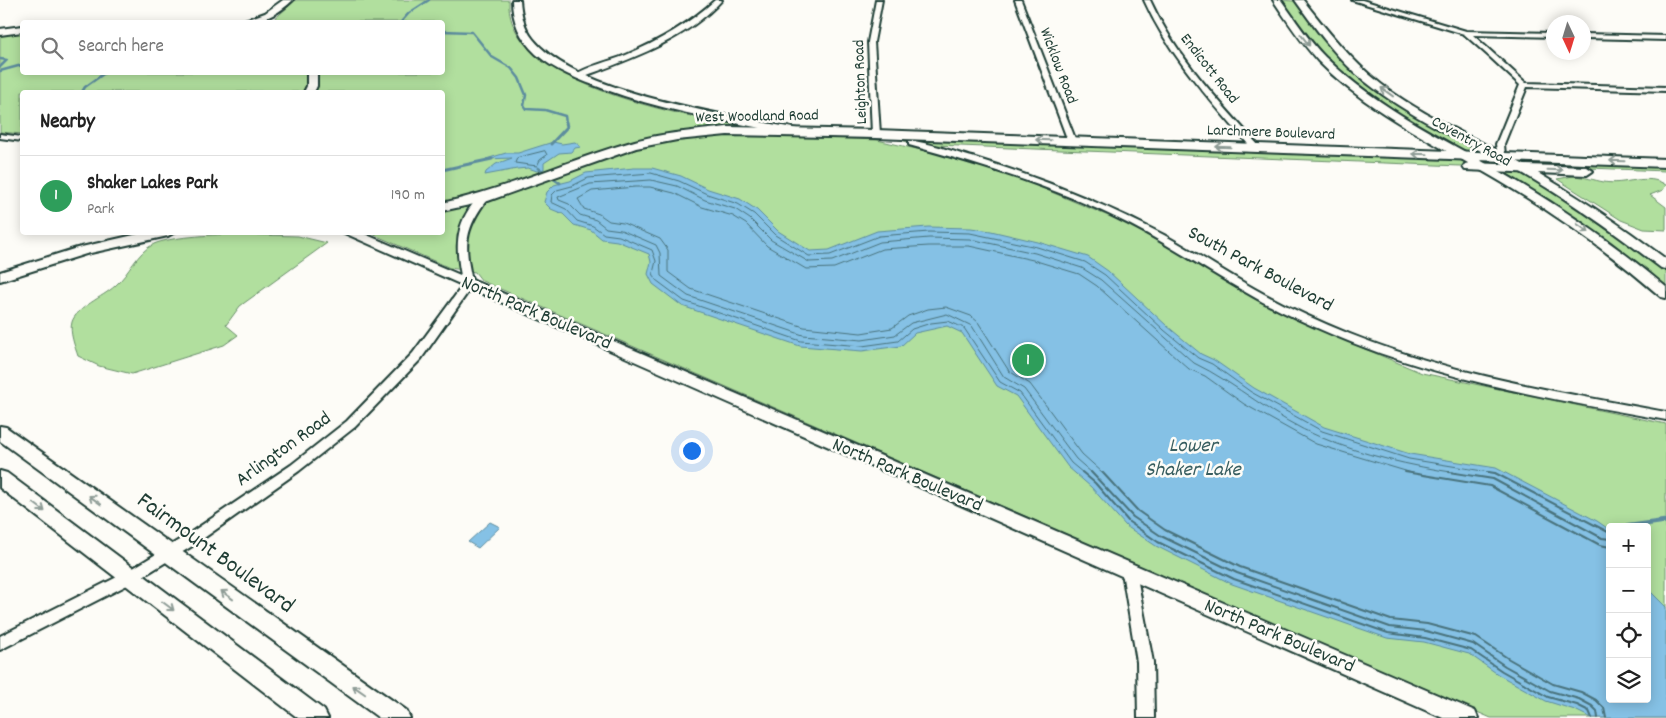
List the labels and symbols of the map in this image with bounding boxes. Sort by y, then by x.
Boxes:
north arrow [1546,15,1591,60]
street label: Wicklow Road [1033,25,1083,107]
street label: Endicott Road [1174,29,1244,109]
one-way arrow [1300,33,1311,46]
street label: Leighton Road [848,39,874,125]
one-way arrow [1380,87,1394,97]
street label: West Woodland Road [695,104,819,130]
street label: Coventry Road [1427,111,1515,173]
street label: Larchmere Boulevard [1206,119,1336,147]
one-way arrow [1035,135,1051,145]
one-way arrow [1215,143,1231,152]
one-way arrow [1412,149,1428,159]
one-way arrow [1610,156,1626,166]
one-way arrow [1547,165,1563,175]
street label: South Park Boulevard [1182,220,1338,320]
one-way arrow [1576,223,1590,233]
street label: North Park Boulevard [456,270,616,358]
pin: 1 [1012,341,1044,379]
street label: Arlington Road [230,406,338,494]
street label: North Park Boulevard [827,432,987,520]
water label: Lower Shaker Lake [1145,432,1242,486]
your location [679,438,705,464]
street label: Fairmount Boulevard [129,485,301,623]
one-way arrow [89,494,102,505]
one-way arrow [32,502,45,513]
one-way arrow [220,590,234,600]
street label: North Park Boulevard [1199,593,1359,681]
one-way arrow [161,601,175,611]
one-way arrow [352,685,366,695]

